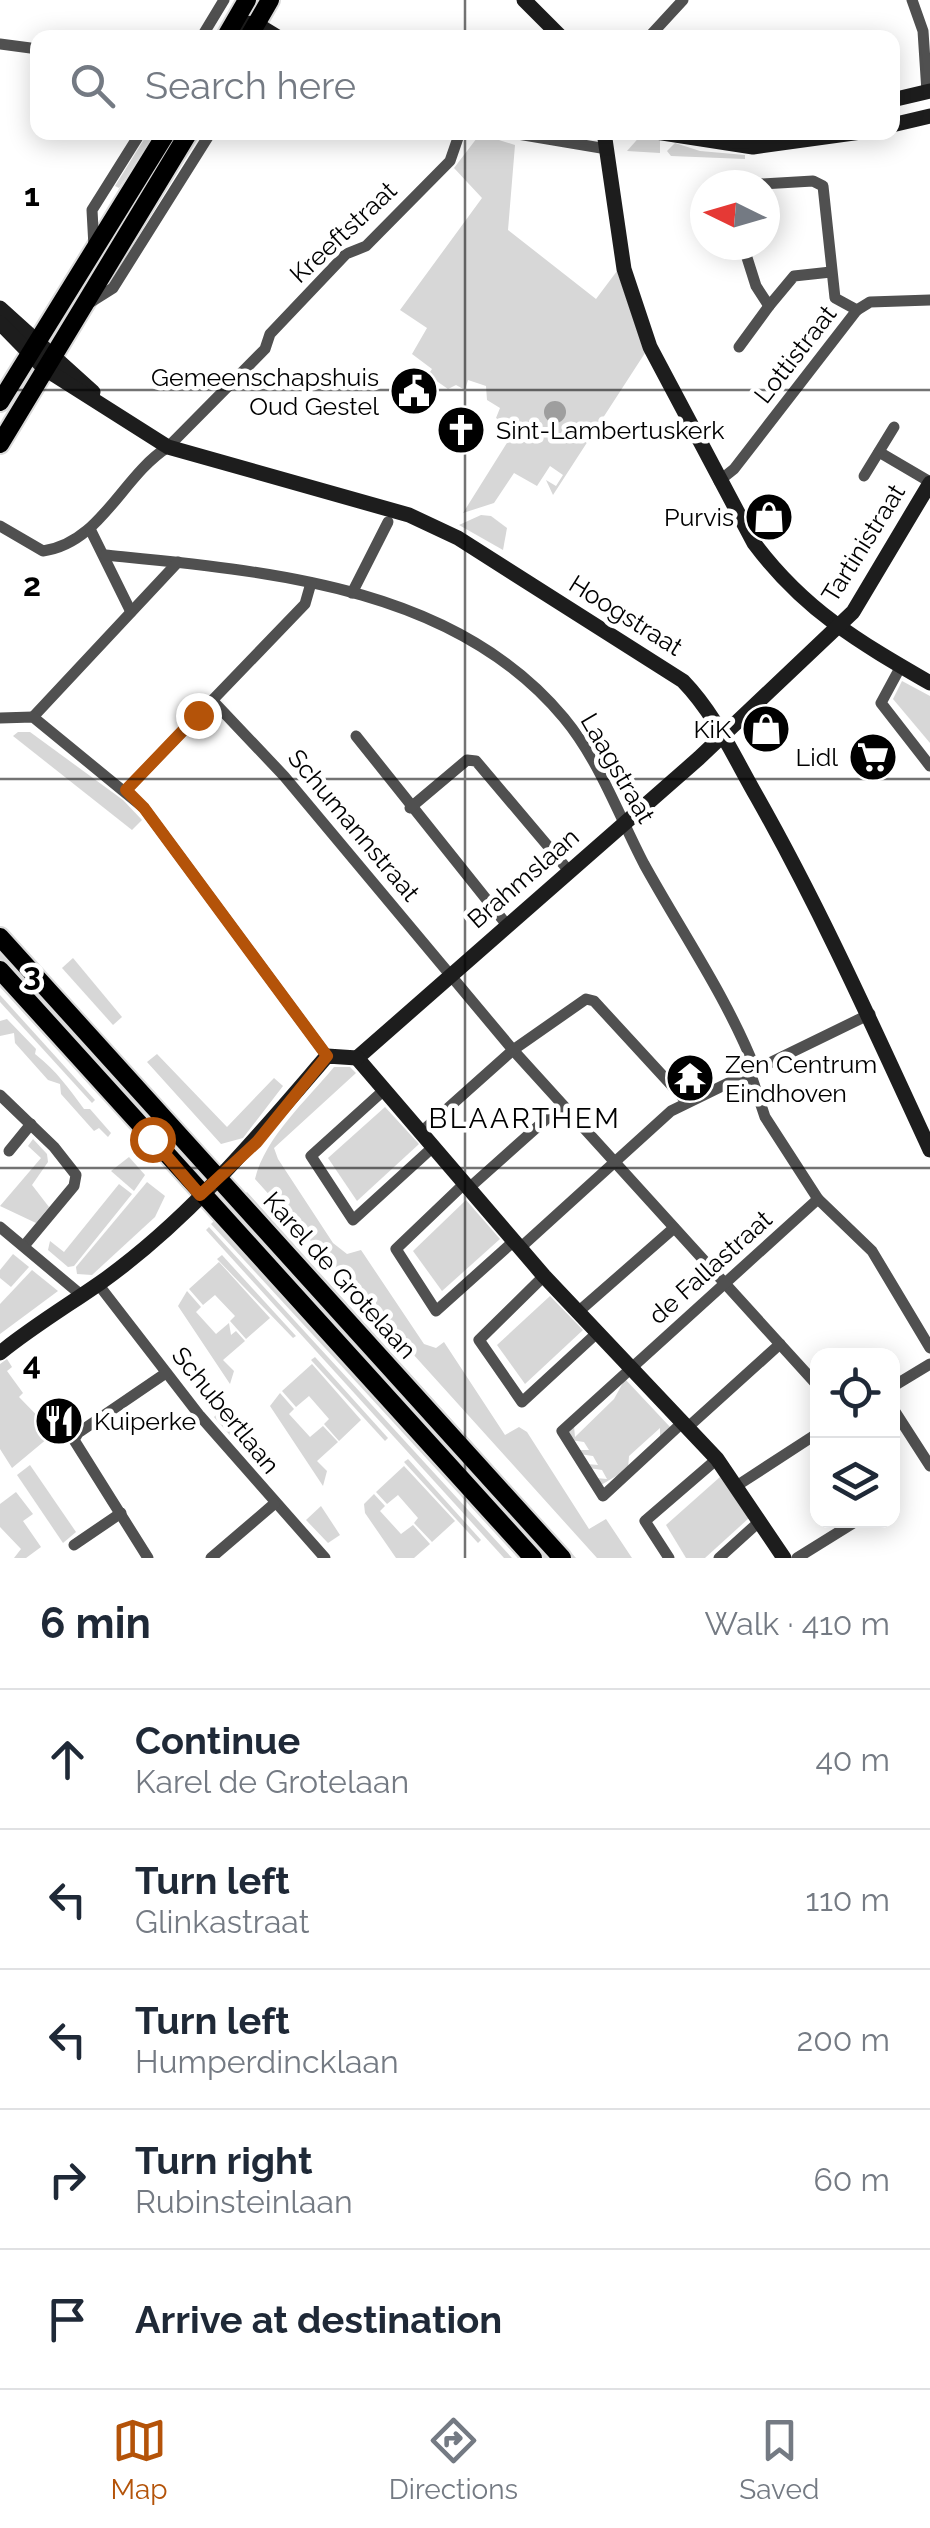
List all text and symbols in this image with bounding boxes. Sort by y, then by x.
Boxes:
search box [30,30,900,140]
icon: search [65,58,120,113]
text: Search here [145,63,356,108]
north arrow [690,170,780,260]
street label: Kreeftstraat [283,175,403,289]
text: 1 [24,176,40,213]
street label: Lottistraat [748,299,843,409]
place label: Gemeenschapshuis Oud Gestel [151,362,379,421]
public building icon: Gemeenschapshuis Oud Gestel [388,365,440,417]
church icon: Sint-Lambertuskerk [435,404,487,456]
place label: Sint-Lambertuskerk [496,415,725,445]
street label: Tartinistraat [815,478,911,608]
shop icon: Purvis [743,491,795,543]
place label: Purvis [664,502,734,532]
text: 2 [23,566,41,603]
street label: Hoogstraat [564,568,689,662]
route end [176,693,222,739]
shop icon: KiK [740,703,792,755]
street label: Laagstraat [575,708,662,829]
place label: KiK [693,714,732,744]
supermarket icon: Lidl [847,731,899,783]
place label: Lidl [796,742,838,772]
street label: Schumannstraat [282,743,427,907]
street label: Brahmslaan [461,822,585,934]
text: 3 [23,955,41,992]
place label: Zen Centrum Eindhoven [725,1049,877,1108]
temple icon: Zen Centrum Eindhoven [664,1052,716,1104]
district label: BLAARTHEM [429,1102,621,1135]
route start [130,1117,176,1163]
street label: Karel de Grotelaan [257,1185,423,1365]
street label: de Fallastraat [642,1203,778,1330]
street label: Schubertlaan [166,1341,286,1479]
text: 4 [23,1345,41,1382]
map controls [810,1348,900,1528]
button: locate [810,1348,900,1438]
restaurant icon: Kuiperke [33,1395,85,1447]
place label: Kuiperke [94,1406,196,1436]
button: layers [810,1438,900,1528]
text: 6 min [40,1599,151,1648]
text: Walk · 410 m [704,1605,890,1642]
text: Continue [135,1718,300,1763]
icon: ahead [40,1732,95,1787]
text: 40 m [815,1741,890,1778]
text: Karel de Grotelaan [135,1763,409,1800]
text: Turn left [135,1858,290,1903]
icon: left [40,1872,95,1927]
text: 110 m [805,1881,890,1918]
text: Glinkastraat [135,1903,309,1940]
text: Turn left [135,1998,290,2043]
icon: left [40,2012,95,2067]
text: 200 m [797,2021,890,2058]
text: Humperdincklaan [135,2043,399,2080]
text: Turn right [135,2138,312,2183]
icon: right [40,2152,95,2207]
text: 60 m [814,2161,890,2198]
text: Rubinsteinlaan [135,2183,353,2220]
icon: arrive [40,2292,95,2347]
text: Arrive at destination [135,2297,502,2342]
tab: Map [111,2413,168,2506]
tab: Directions [389,2413,518,2506]
tab: Saved [739,2413,819,2506]

